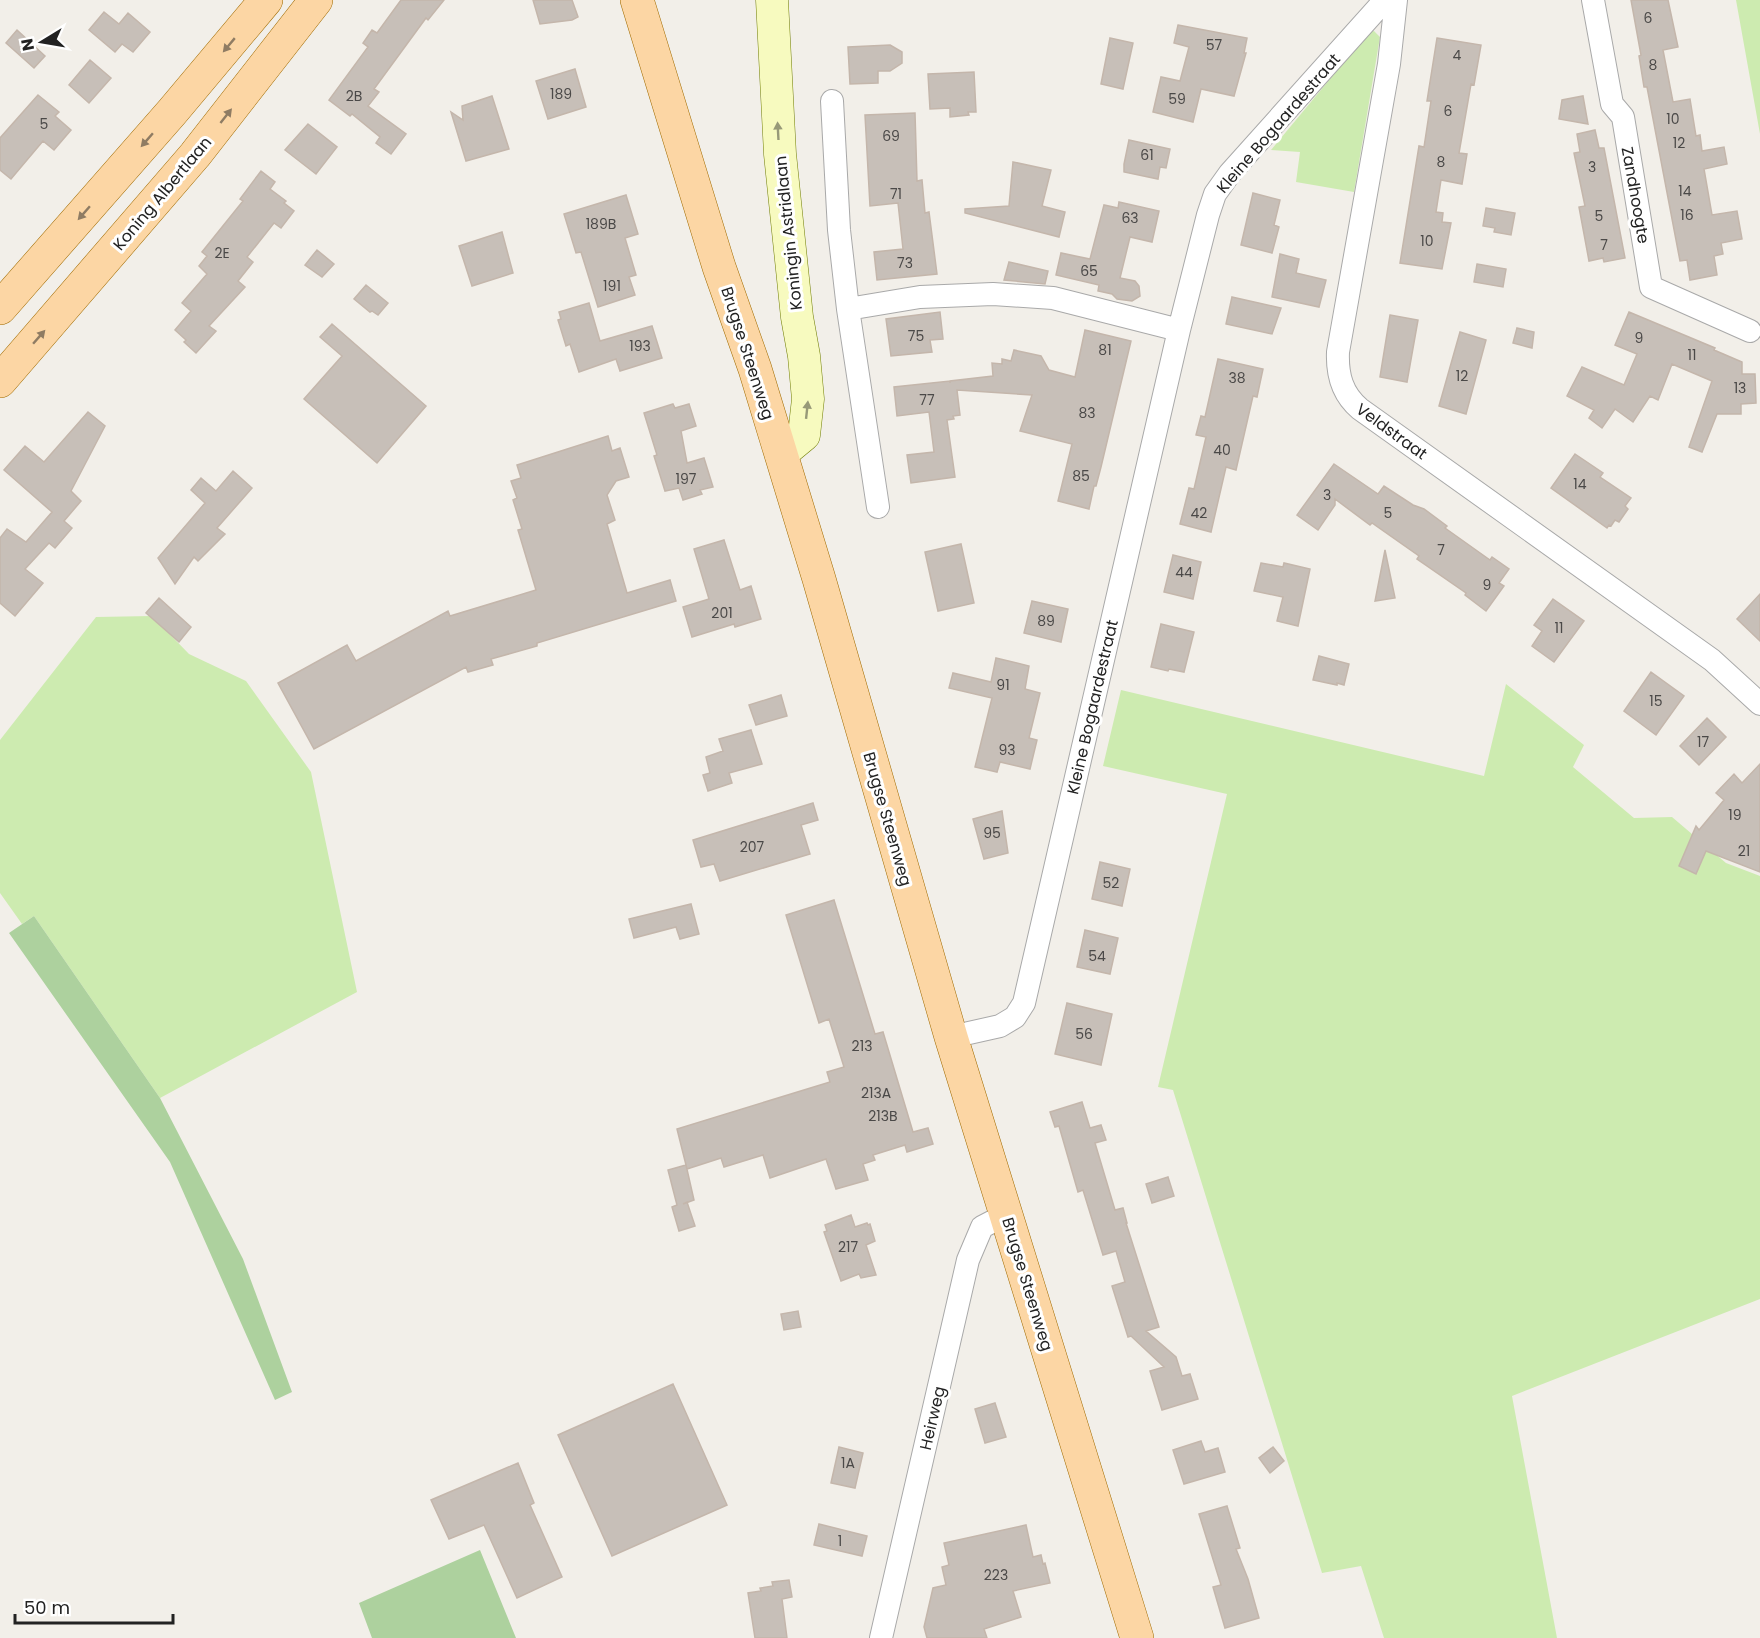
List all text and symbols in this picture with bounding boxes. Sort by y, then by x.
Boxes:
house number: 6 [1644,8,1653,28]
north arrow [12,12,72,72]
house number: 57 [1206,35,1223,55]
text: N [15,37,40,53]
one-way arrow [222,37,235,53]
house number: 4 [1453,45,1462,65]
street label: Kleine Bogaardestraat [1211,48,1346,198]
house number: 8 [1649,55,1658,75]
house number: 189 [550,84,572,104]
house number: 2B [346,86,362,106]
house number: 59 [1168,89,1186,109]
house number: 6 [1444,101,1453,121]
one-way arrow [220,108,232,123]
house number: 10 [1666,109,1680,129]
house number: 5 [40,114,48,134]
one-way arrow [774,121,783,140]
house number: 69 [882,126,900,146]
street label: Koning Albertlaan [108,131,217,255]
one-way arrow [141,132,154,147]
house number: 12 [1673,133,1685,153]
house number: 61 [1140,145,1154,165]
street label: Zandhoogte [1616,145,1655,245]
house number: 8 [1437,152,1446,172]
street label: Koningin Astridlaan [769,155,808,311]
house number: 3 [1588,157,1596,177]
house number: 14 [1678,181,1692,201]
house number: 71 [890,184,902,204]
one-way arrow [77,205,91,220]
house number: 16 [1680,205,1694,225]
house number: 5 [1595,206,1603,226]
house number: 63 [1121,208,1139,228]
house number: 189B [586,214,616,234]
house number: 10 [1420,231,1434,251]
house number: 7 [1600,235,1608,255]
house number: 2E [214,243,230,263]
house number: 73 [897,253,913,273]
house number: 65 [1080,261,1098,281]
house number: 191 [603,276,621,296]
street label: Brugse Steenweg [715,284,780,423]
house number: 75 [908,326,924,346]
house number: 9 [1635,328,1643,348]
one-way arrow [32,329,45,345]
house number: 193 [629,336,651,356]
house number: 81 [1098,340,1112,360]
house number: 11 [1688,345,1696,365]
house number: 12 [1456,366,1468,386]
house number: 38 [1228,368,1246,388]
house number: 13 [1734,378,1746,398]
house number: 77 [919,390,935,410]
street label: Veldstraat [1351,398,1432,465]
one-way arrow [802,401,812,420]
house number: 83 [1078,403,1096,423]
house number: 40 [1213,440,1231,460]
house number: 85 [1072,466,1090,486]
house number: 197 [676,469,697,489]
house number: 14 [1573,474,1587,494]
house number: 3 [1323,485,1331,505]
house number: 42 [1191,503,1207,523]
house number: 5 [1384,503,1392,523]
house number: 7 [1437,540,1445,560]
house number: 44 [1175,562,1193,582]
house number: 9 [1483,575,1491,595]
house number: 201 [711,603,733,623]
house number: 89 [1037,611,1055,631]
street label: Kleine Bogaardestraat [1061,617,1124,797]
house number: 11 [1555,618,1563,638]
house number: 91 [996,675,1010,695]
house number: 15 [1649,691,1663,711]
house number: 17 [1697,732,1709,752]
house number: 93 [998,740,1016,760]
street label: Brugse Steenweg [857,749,918,889]
house number: 19 [1728,805,1742,825]
house number: 95 [983,823,1001,843]
house number: 207 [740,837,765,857]
house number: 21 [1738,841,1750,861]
house number: 52 [1103,873,1119,893]
house number: 54 [1088,946,1106,966]
house number: 56 [1075,1024,1093,1044]
house number: 213 [852,1036,872,1056]
house number: 213A [861,1083,891,1103]
house number: 213B [868,1106,898,1126]
street label: Brugse Steenweg [996,1215,1059,1354]
house number: 217 [838,1237,858,1257]
street label: Heirweg [914,1384,951,1452]
house number: 1A [841,1453,855,1473]
house number: 1 [838,1531,842,1551]
house number: 223 [984,1565,1008,1585]
scale bar [15,1587,172,1625]
text: 50 m [24,1595,70,1620]

